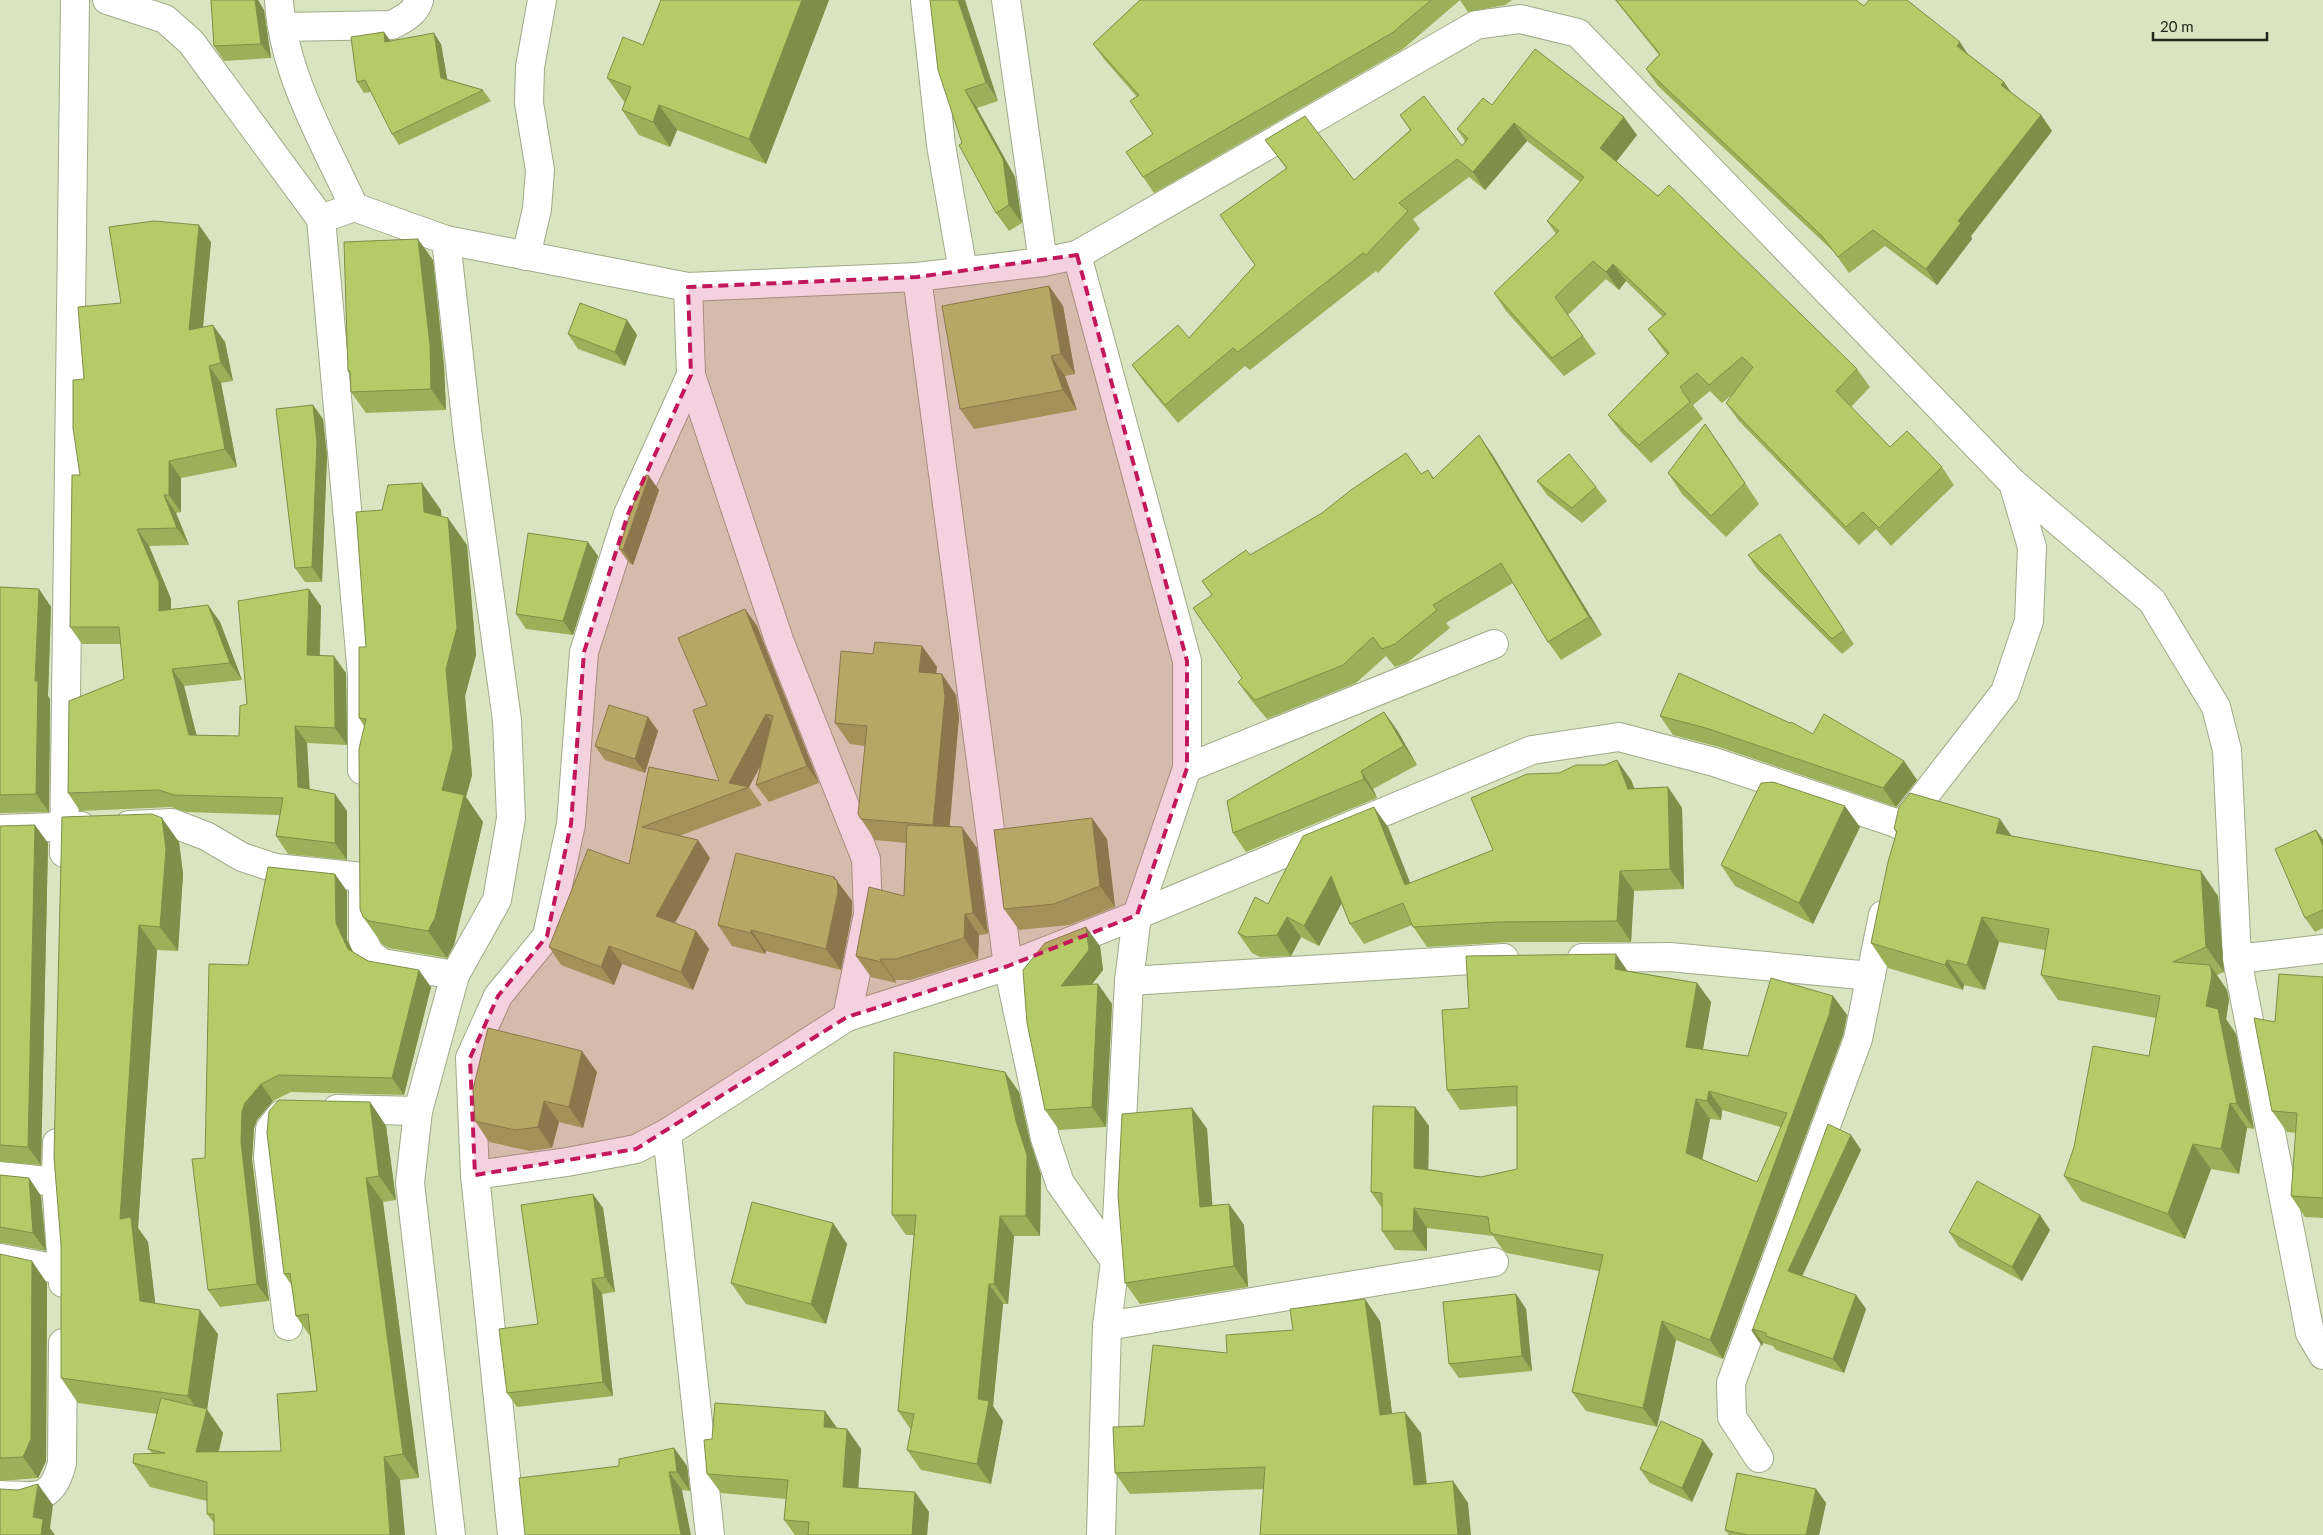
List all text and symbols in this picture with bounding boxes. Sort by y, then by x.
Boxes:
scale bar [2153,10,2267,42]
text: 20 m [2160,17,2194,35]

